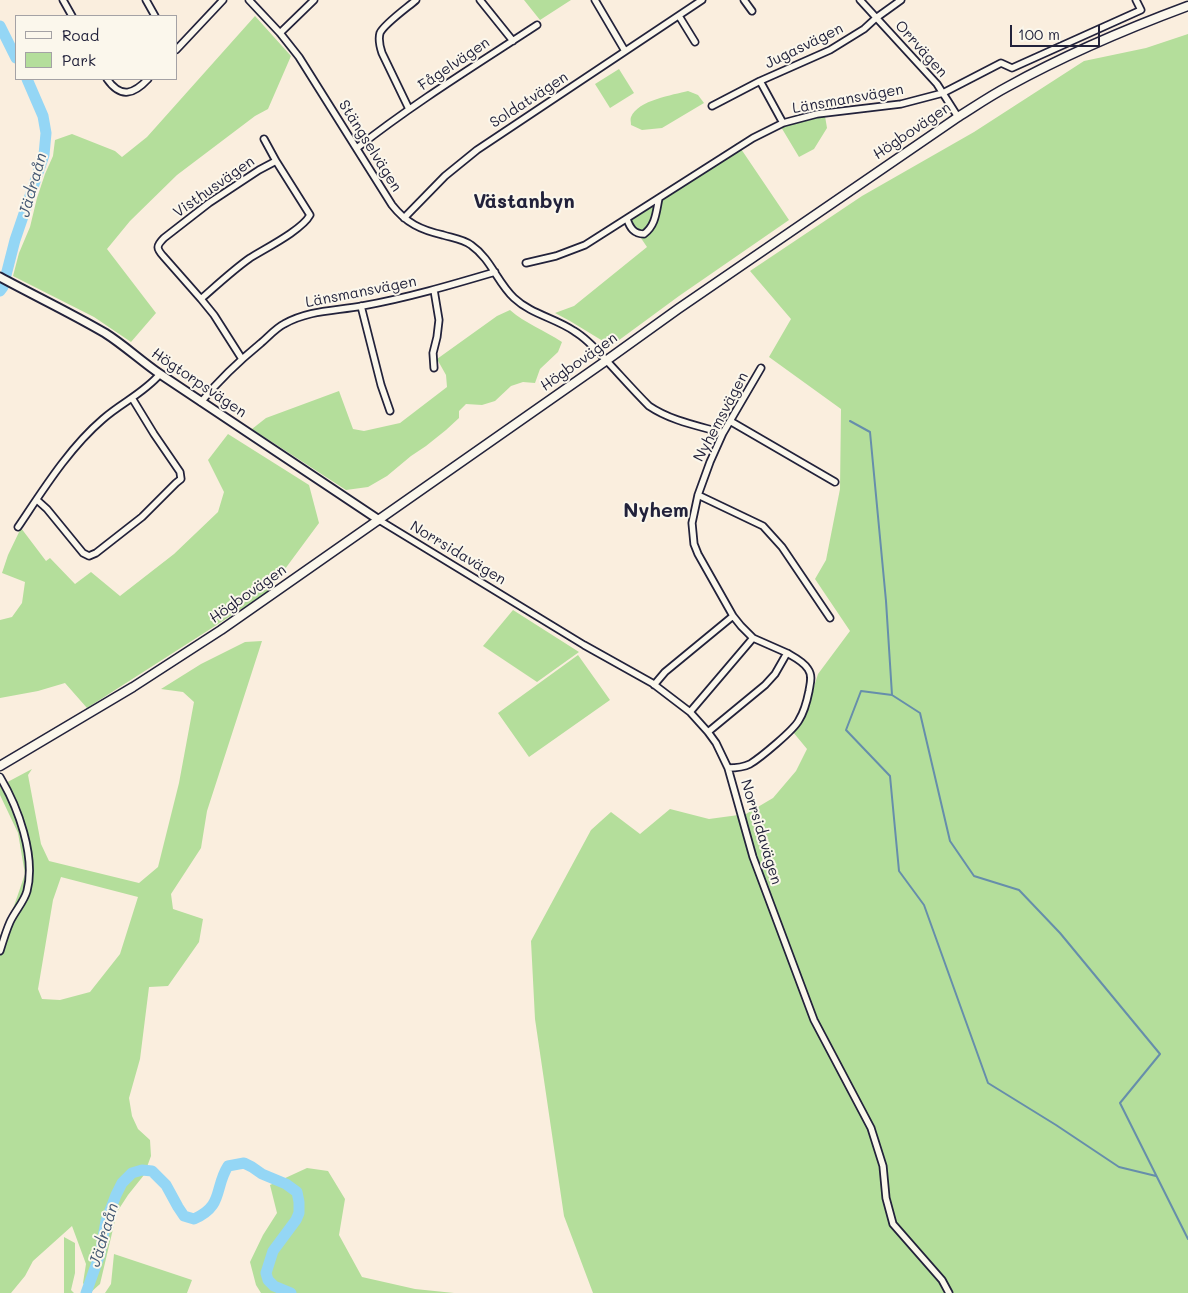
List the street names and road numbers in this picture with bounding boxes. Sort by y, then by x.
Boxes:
street label: Orrvägen [891,17,951,81]
street label: Jugasvägen [762,19,846,73]
street label: Fågelvägen [415,33,493,95]
street label: Soldatvägen [487,68,571,132]
street label: Länsmansvägen [791,80,905,118]
street label: Stängselvägen [335,97,405,195]
street label: Högbovägen [870,98,954,164]
street label: Visthusvägen [170,152,258,222]
street label: Länsmansvägen [304,272,418,312]
street label: Högbovägen [537,329,621,395]
street label: Högtorpsvägen [148,345,250,421]
street label: Nyhemsvägen [690,369,752,465]
street label: Norrsidavägen [407,517,509,589]
street label: Högbovägen [206,561,290,627]
street label: Norrsidavägen [736,777,786,887]

